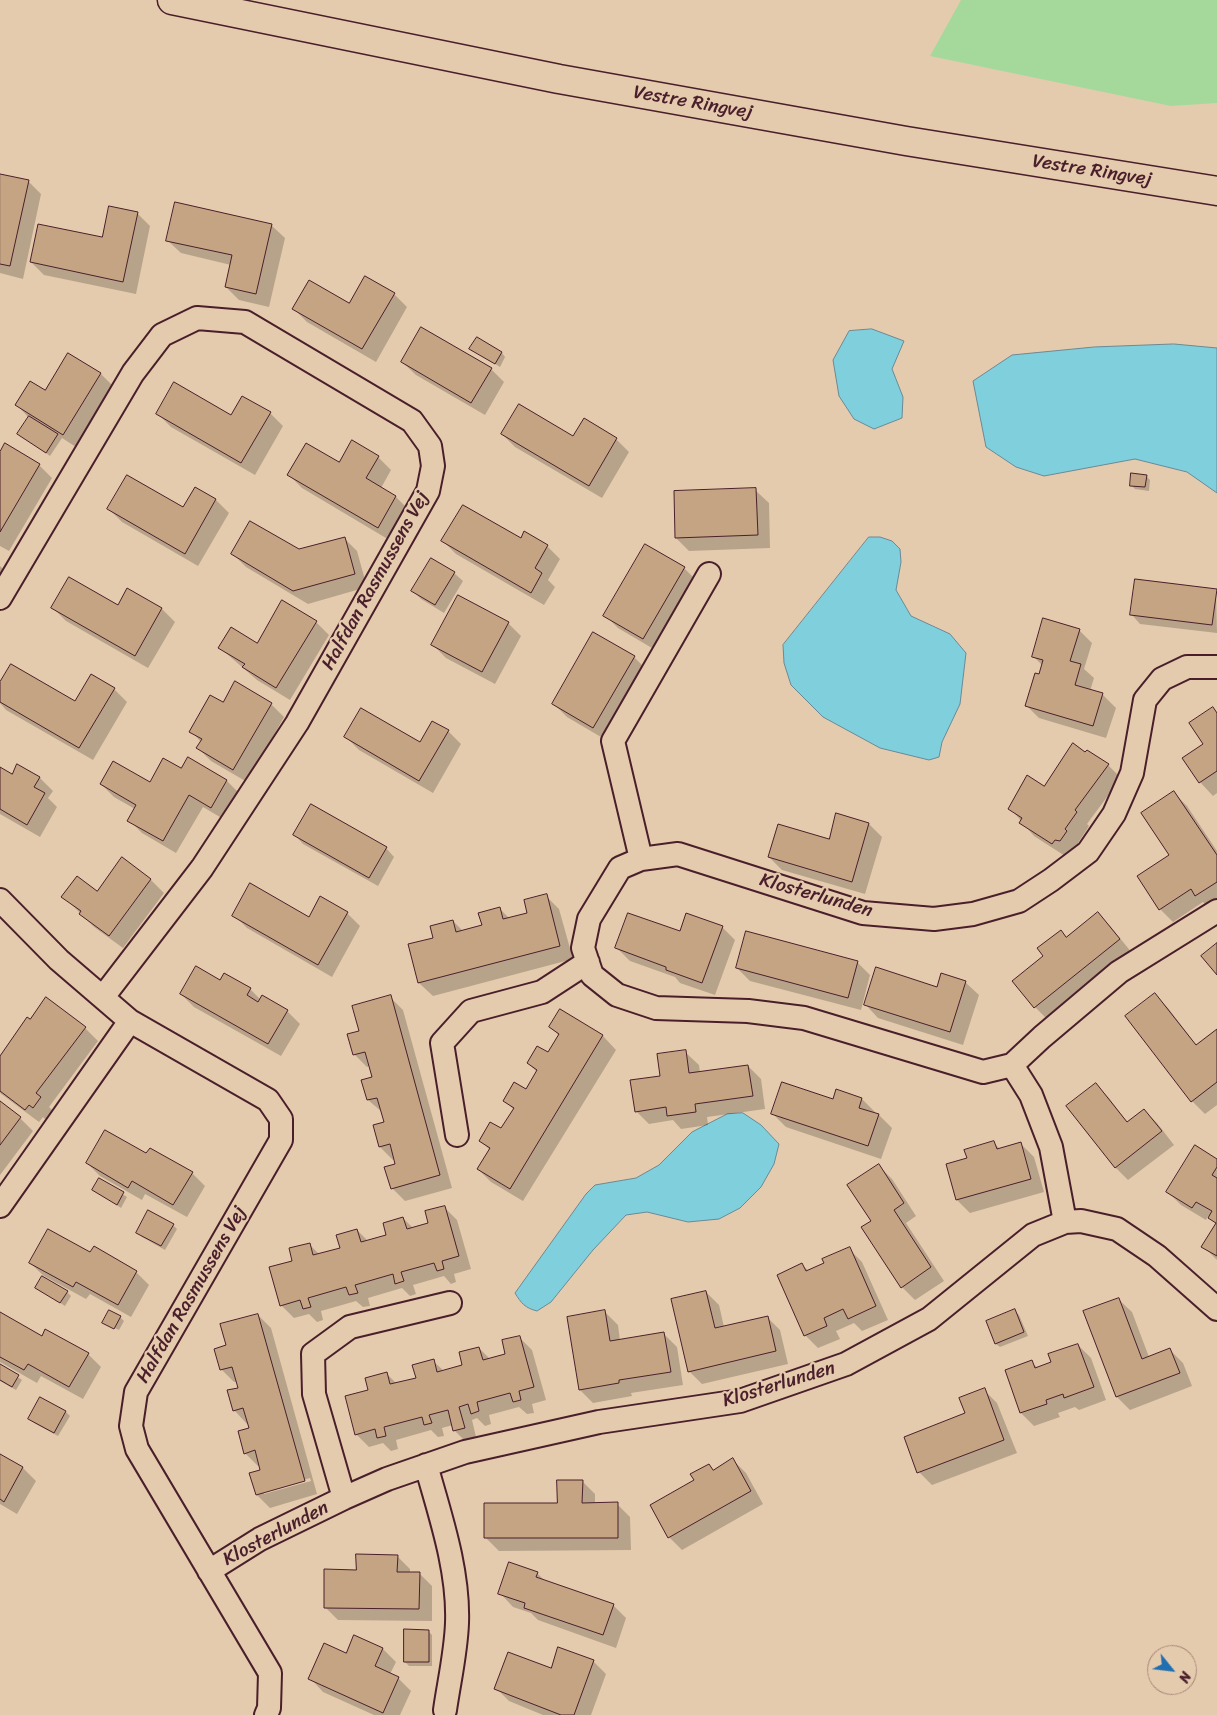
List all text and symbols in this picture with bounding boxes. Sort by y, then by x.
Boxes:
street label: Vestre Ringvej [632,81,754,125]
street label: Vestre Ringvej [1031,150,1153,192]
street label: Halfdan Rasmussens Vej [317,488,435,674]
street label: Klosterlunden [757,869,875,923]
street label: Halfdan Rasmussens Vej [132,1203,252,1387]
street label: Klosterlunden [720,1357,838,1413]
street label: Klosterlunden [219,1497,333,1571]
north arrow [1147,1645,1197,1695]
text: N [1171,1667,1198,1687]

